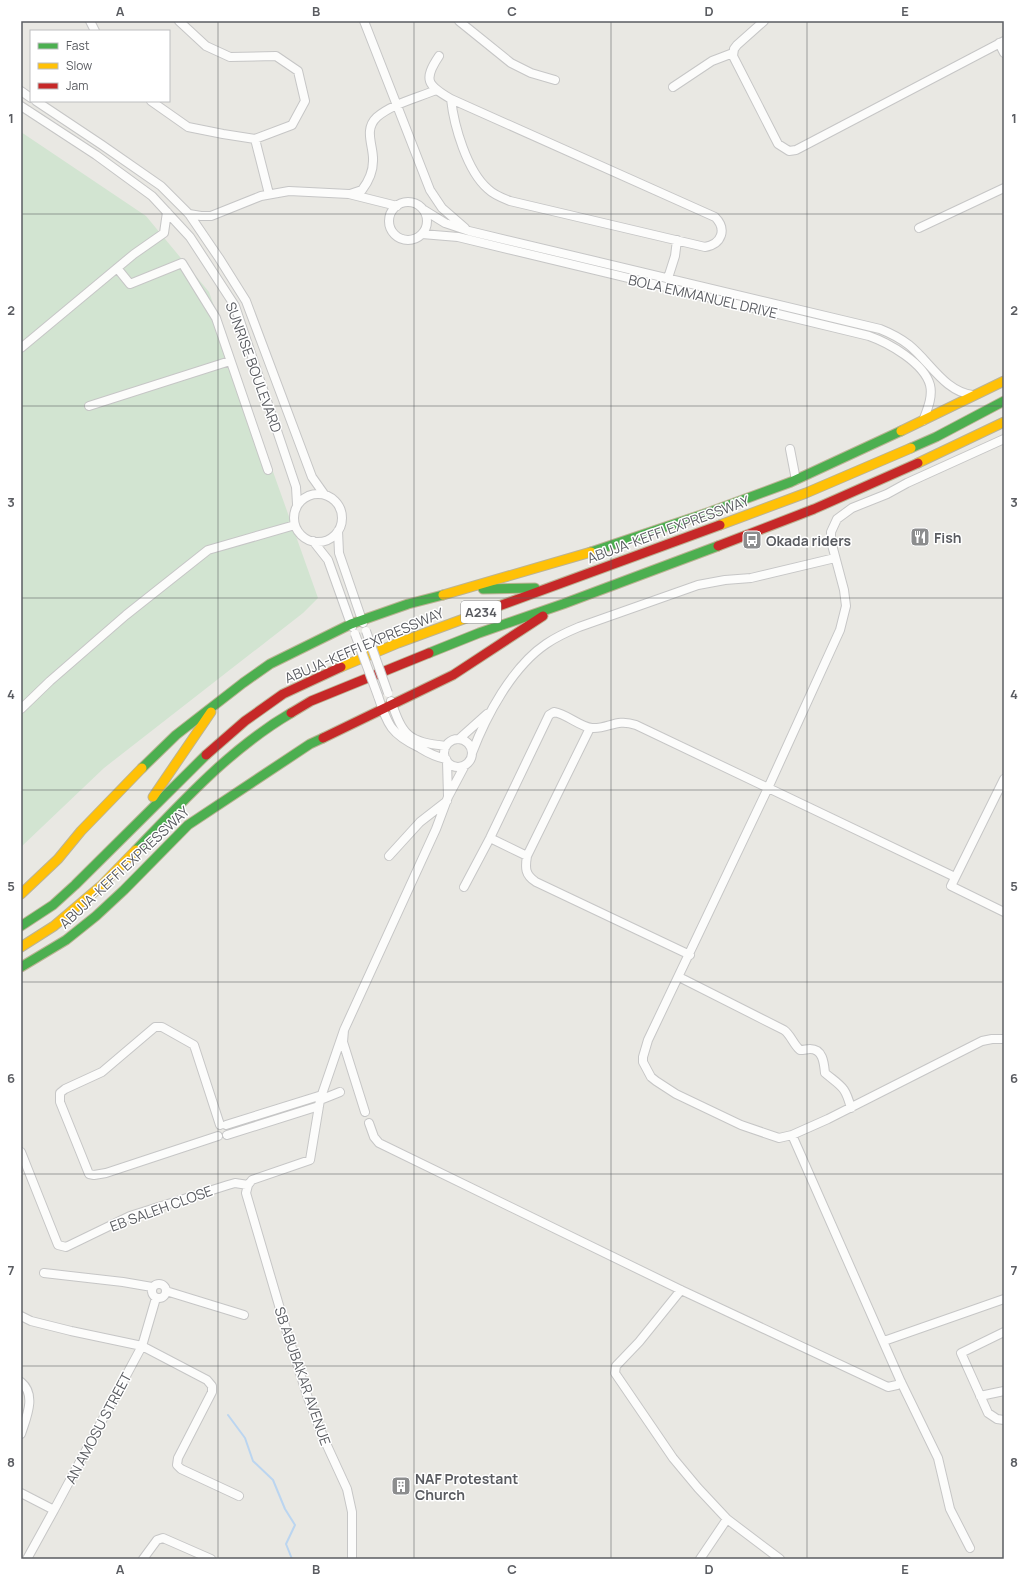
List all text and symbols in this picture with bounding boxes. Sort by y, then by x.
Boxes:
text: A [116,2,125,20]
text: B [312,2,320,20]
text: C [507,2,517,20]
text: D [704,2,714,20]
text: E [901,2,909,20]
legend [30,30,170,102]
text: Fast [66,37,90,54]
text: Slow [66,57,92,74]
text: Jam [66,77,88,94]
text: 1 [8,109,14,127]
text: 1 [1011,109,1017,127]
street label: BOLA EMMANUEL DRIVE [627,270,779,322]
street label: SUNRISE BOULEVARD [222,299,286,435]
text: 2 [7,301,15,319]
text: 2 [1010,301,1018,319]
street label: ABUJA-KEFFI EXPRESSWAY [584,491,752,567]
text: 3 [7,493,15,511]
text: 3 [1010,493,1018,511]
restaurant icon: Fish [909,526,931,548]
place label: Fish [934,528,962,547]
bus stop icon: Okada riders [741,529,763,551]
place label: Okada riders [766,531,851,550]
road number: A234 [461,601,501,623]
street label: ABUJA-KEFFI EXPRESSWAY [282,603,447,687]
text: 4 [7,685,15,703]
text: 4 [1010,685,1018,703]
street label: ABUJA-KEFFI EXPRESSWAY [55,802,193,932]
text: 5 [7,877,15,895]
text: 5 [1010,877,1018,895]
text: 6 [7,1069,15,1087]
text: 6 [1010,1069,1018,1087]
street label: EB SALEH CLOSE [107,1181,215,1235]
text: 7 [8,1261,15,1279]
text: 7 [1011,1261,1018,1279]
street label: SB ABUBAKAR AVENUE [270,1304,336,1448]
street label: AN AMOSU STREET [61,1368,136,1487]
text: 8 [7,1453,15,1471]
text: 8 [1010,1453,1018,1471]
place label: NAF Protestant Church [415,1469,518,1504]
building icon: NAF Protestant Church [390,1475,412,1497]
text: A [116,1560,125,1578]
text: B [312,1560,320,1578]
text: C [507,1560,517,1578]
text: D [704,1560,714,1578]
text: E [901,1560,909,1578]

